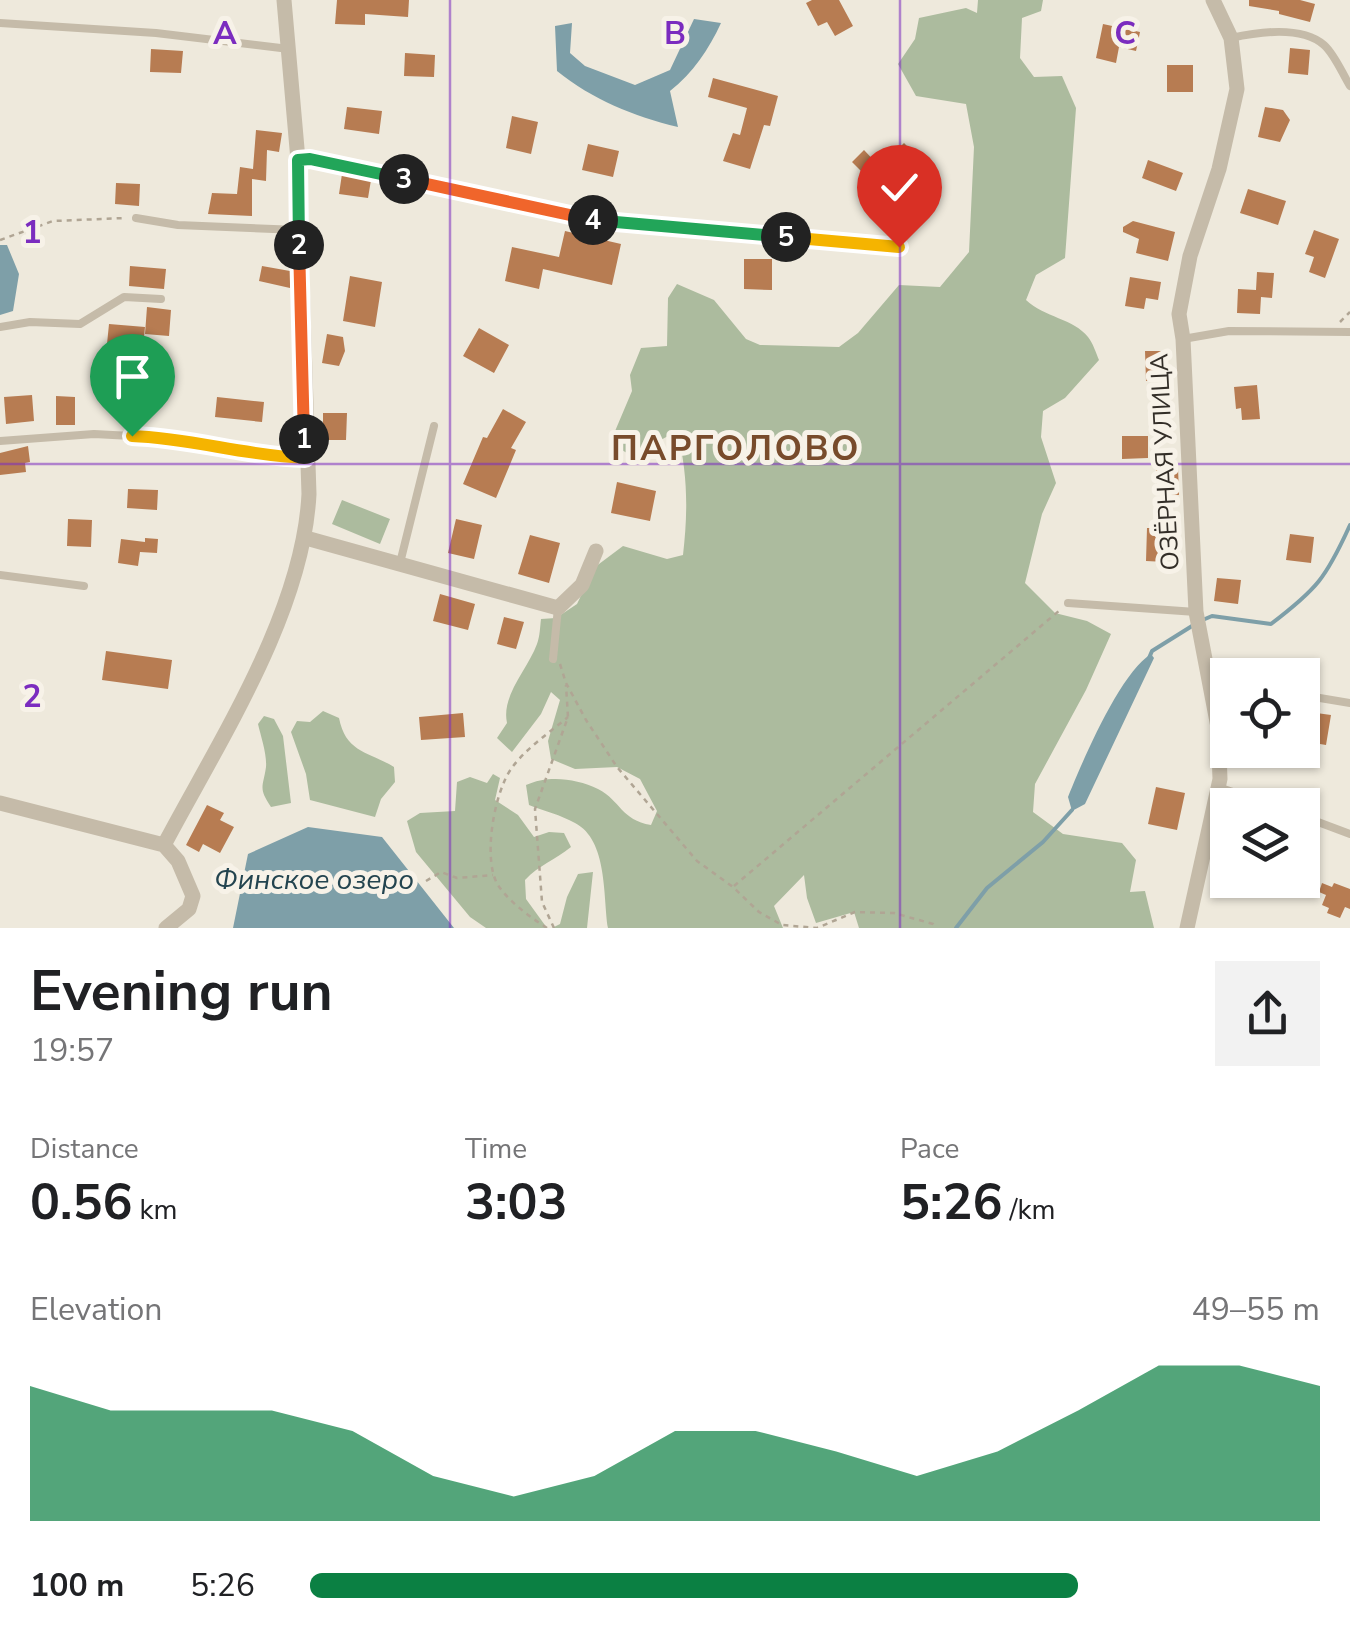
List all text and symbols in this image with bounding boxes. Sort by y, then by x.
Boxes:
text: A [213,12,237,55]
text: B [664,12,686,55]
text: C [1114,12,1136,55]
pin [857,145,942,248]
pin: 3 [379,154,429,204]
text: 3 [396,160,412,198]
icon: check [872,160,927,215]
pin: 4 [568,195,618,245]
text: 4 [585,201,601,239]
text: 1 [22,211,42,254]
pin: 5 [761,212,811,262]
text: 5 [778,218,794,256]
pin: 2 [274,220,324,270]
text: 2 [291,226,307,264]
pin [90,334,175,437]
icon: arrive [105,349,160,404]
street label: ОЗЁРНАЯ УЛИЦА [1142,353,1188,571]
pin: 1 [279,414,329,464]
text: 1 [296,420,312,458]
district label: ПАРГОЛОВО [611,425,861,472]
map controls [1210,658,1320,898]
button: locate [1210,658,1320,768]
text: 2 [22,675,42,718]
button: layers [1210,788,1320,898]
water label: Финское озеро [214,861,414,899]
text: Evening run [30,954,333,1029]
button: share [1215,961,1320,1066]
text: 19:57 [30,1029,114,1072]
text: Distance [30,1130,139,1168]
text: Time [465,1130,527,1168]
text: Pace [900,1130,959,1168]
text: 0.56 [30,1168,132,1237]
text: 3:03 [465,1168,567,1237]
text: 5:26 [900,1168,1002,1237]
text: km [132,1191,178,1229]
text: /km [1002,1191,1055,1229]
text: Elevation [30,1288,163,1331]
text: 49–55 m [1192,1288,1320,1331]
text: 100 m [30,1564,124,1607]
text: 5:26 [190,1564,255,1607]

